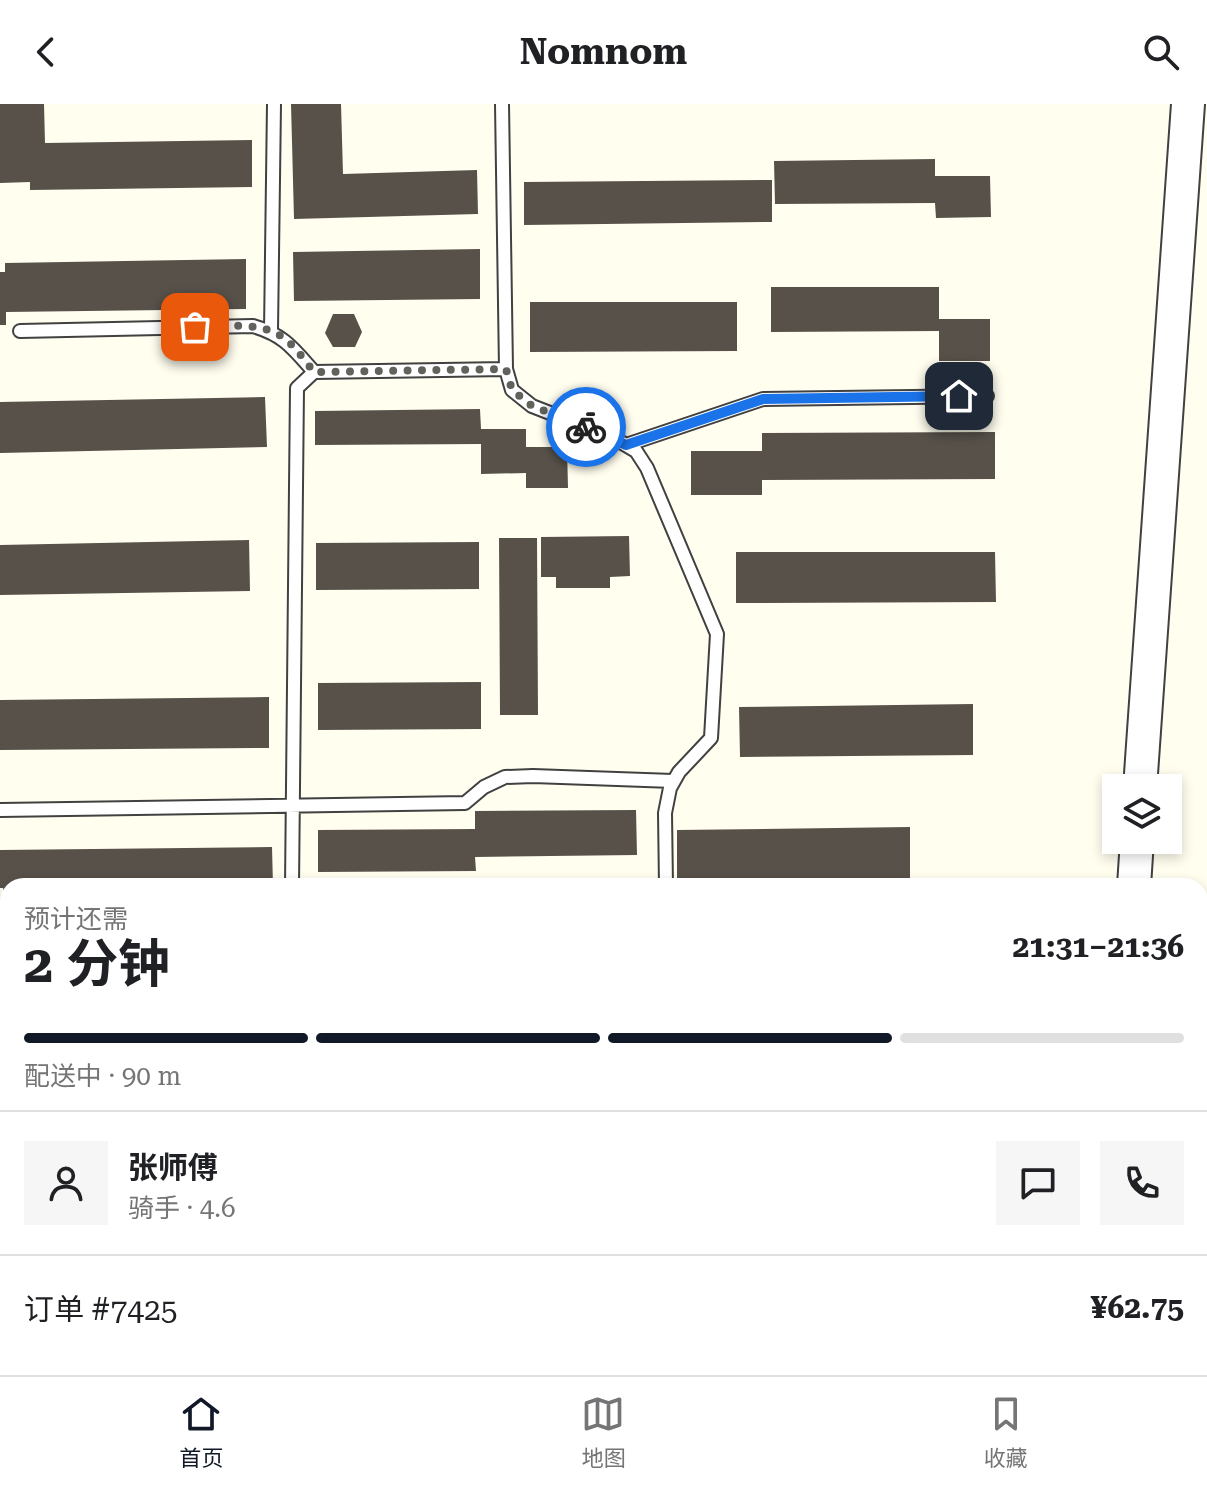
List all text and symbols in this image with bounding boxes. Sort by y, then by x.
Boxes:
icon: back [24,30,68,74]
icon: search [1139,30,1183,74]
text: Nomnom [520,31,687,73]
pin [161,293,229,361]
icon: bag [173,305,217,349]
pin [925,362,993,430]
icon: home [937,374,981,418]
courier [546,387,626,467]
icon: bike [564,405,608,449]
map controls [1102,774,1182,854]
button: layers [1102,774,1182,854]
text: 预计还需 [24,904,128,934]
text: 21:31–21:36 [1012,929,1184,964]
text: 2 分钟 [24,934,170,995]
text: 配送中 · 90 m [24,1061,181,1091]
button: person [24,1141,108,1225]
button: chat [996,1141,1080,1225]
button: phone [1100,1141,1184,1225]
text: 张师傅 [128,1150,218,1185]
text: 骑手 · 4.6 [128,1193,236,1223]
text: ¥62.75 [1091,1290,1184,1325]
text: 订单 #7425 [24,1292,178,1327]
tab: 首页 [179,1392,223,1472]
tab: 地图 [581,1392,626,1472]
tab: 收藏 [984,1392,1028,1472]

